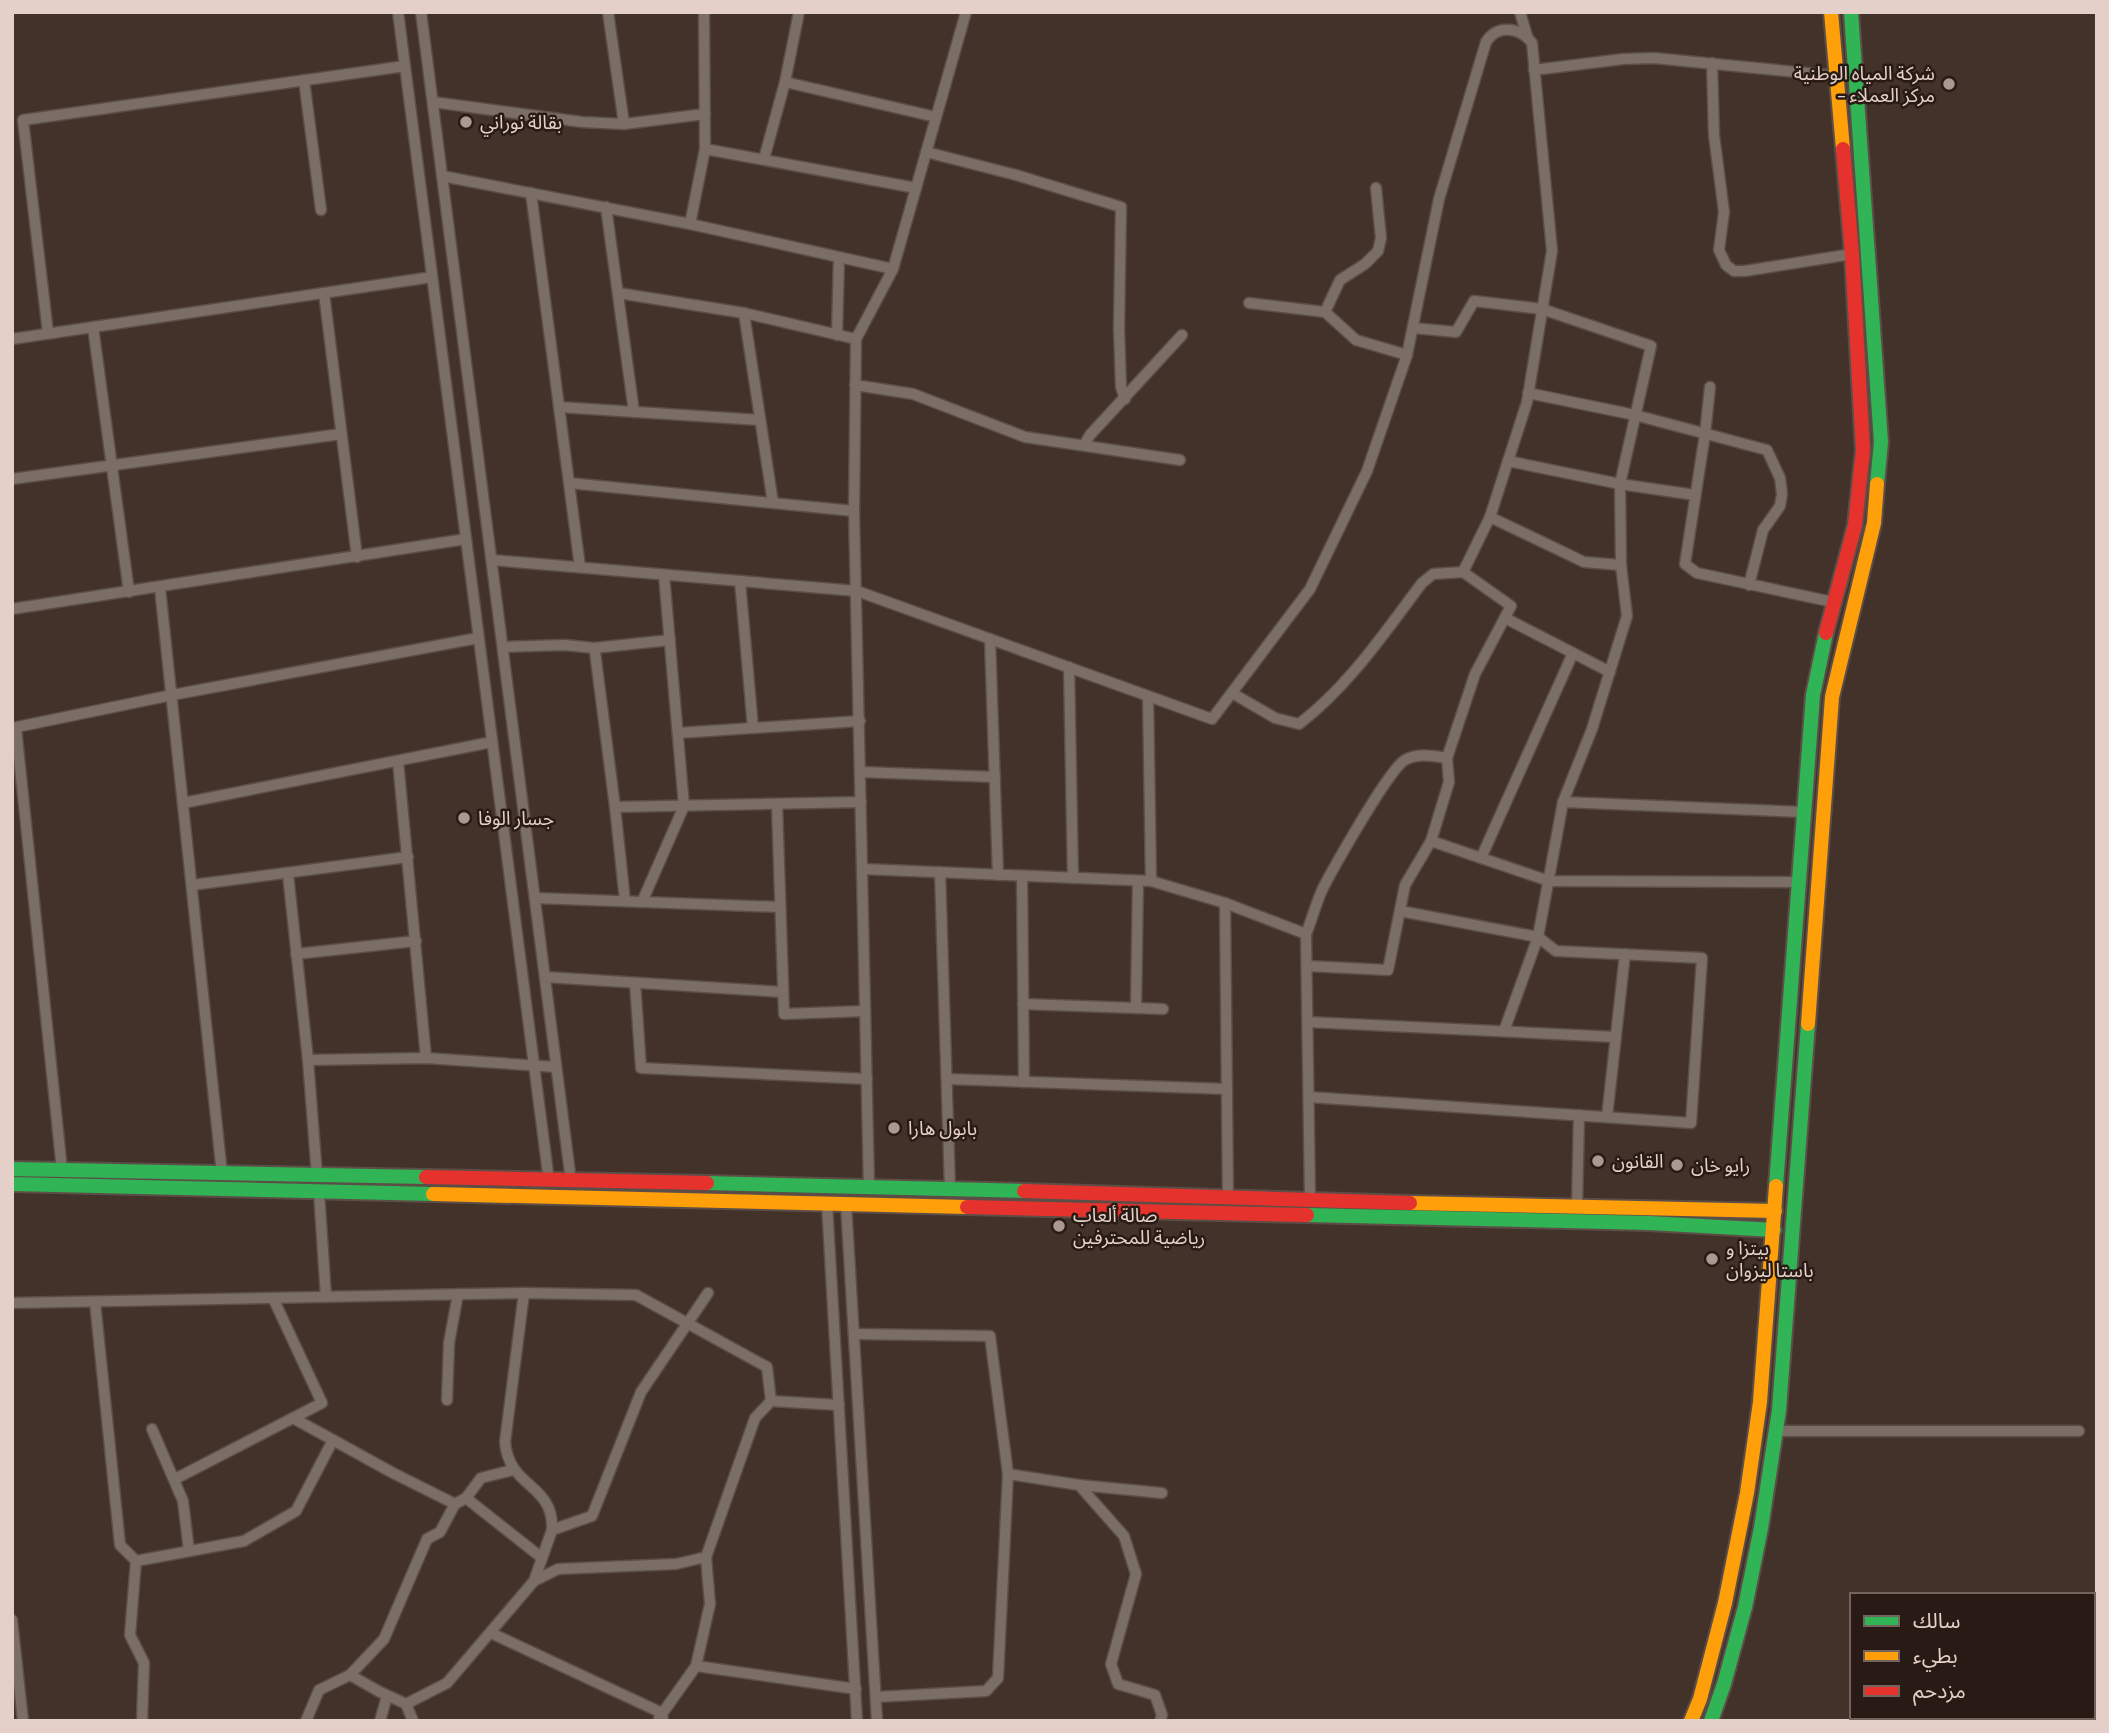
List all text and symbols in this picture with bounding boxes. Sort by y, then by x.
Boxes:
place label: شركة المياه الوطنية – مركز العملاء [1794,61,1935,107]
marker: شركة المياه الوطنية – مركز العملاء [1941,76,1957,92]
place label: بقالة نوراني [480,110,562,137]
marker: بقالة نوراني [458,114,474,130]
place label: جسار الوفا [478,806,554,830]
marker: جسار الوفا [456,810,472,826]
place label: بابول هارا [908,1116,977,1140]
marker: بابول هارا [886,1120,902,1136]
place label: القانون [1612,1149,1664,1173]
marker: القانون [1590,1153,1606,1169]
place label: رايو خان [1691,1153,1750,1177]
marker: رايو خان [1669,1157,1685,1173]
place label: صالة ألعاب رياضية للمحترفين [1073,1203,1205,1249]
marker: صالة ألعاب رياضية للمحترفين [1051,1218,1067,1234]
place label: بيتزا و باستا ليزوان [1726,1236,1814,1282]
marker: بيتزا و باستا ليزوان [1704,1251,1720,1267]
legend [1850,1593,2095,1719]
text: سالك [1913,1607,1960,1632]
text: بطيء [1913,1642,1958,1672]
text: مزدحم [1913,1677,1966,1706]

